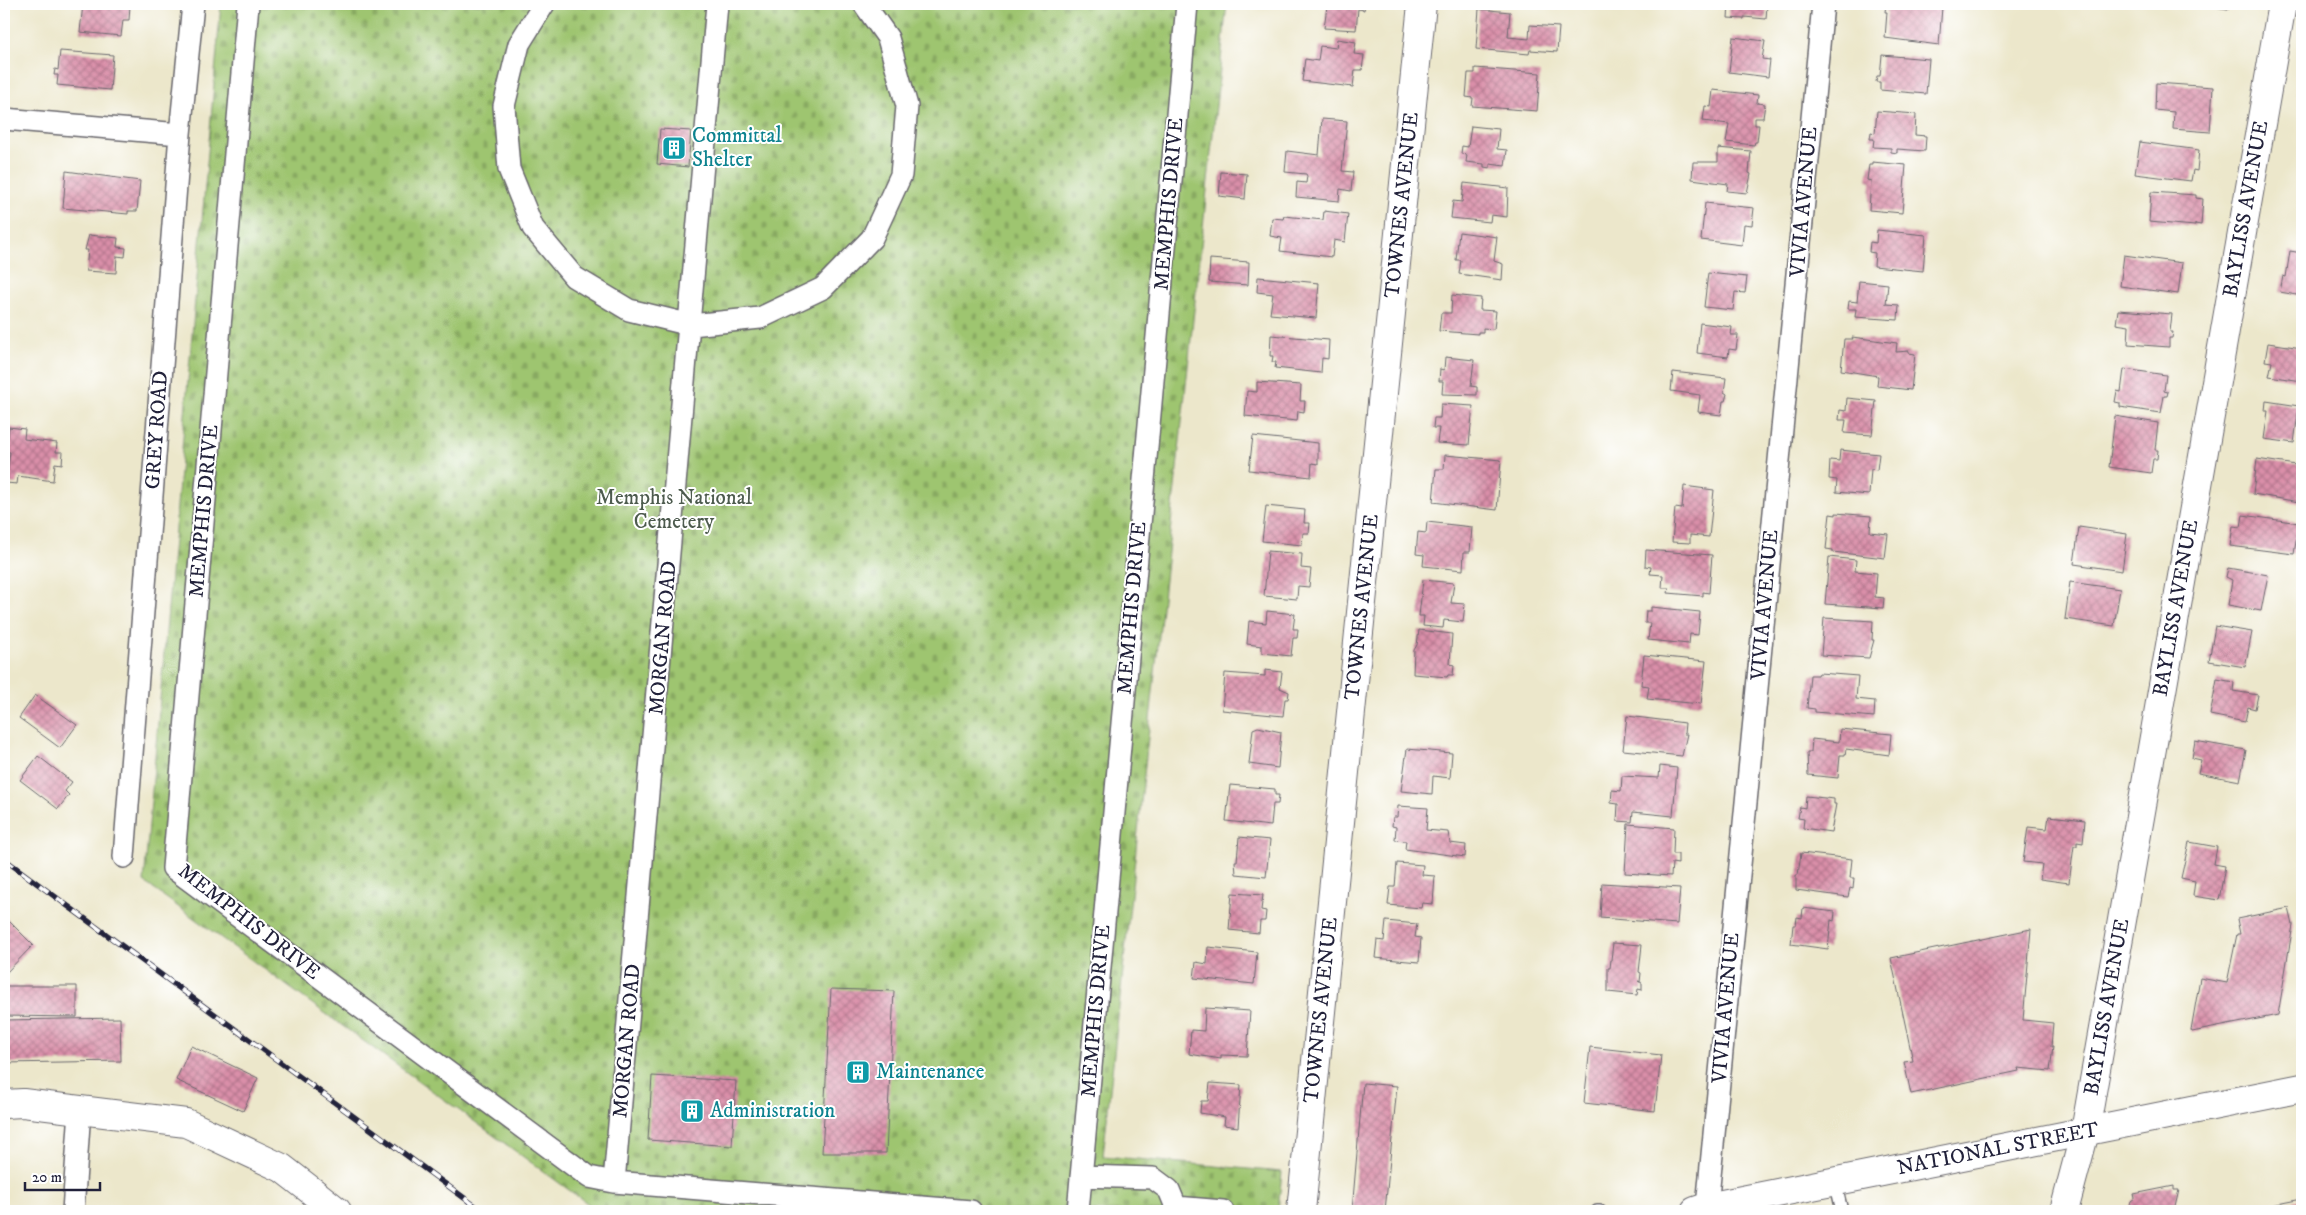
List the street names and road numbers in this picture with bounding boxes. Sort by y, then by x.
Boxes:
street label: TOWNES AVENUE [1379,111,1425,299]
street label: MEMPHIS DRIVE [1148,116,1190,292]
street label: BAYLISS AVENUE [2218,118,2274,300]
street label: VIVIA AVENUE [1784,125,1824,279]
street label: GREY ROAD [140,370,174,490]
street label: MEMPHIS DRIVE [183,423,225,599]
street label: TOWNES AVENUE [1339,513,1385,701]
street label: BAYLISS AVENUE [2148,517,2204,699]
street label: MEMPHIS DRIVE [1111,520,1153,696]
street label: VIVIA AVENUE [1745,528,1785,682]
street label: MORGAN ROAD [643,560,683,716]
street label: MEMPHIS DRIVE [173,858,325,986]
street label: TOWNES AVENUE [1298,916,1344,1104]
street label: BAYLISS AVENUE [2079,916,2135,1098]
street label: MEMPHIS DRIVE [1075,923,1117,1099]
street label: VIVIA AVENUE [1706,931,1746,1085]
street label: MORGAN ROAD [607,963,647,1119]
street label: NATIONAL STREET [1895,1117,2101,1181]

